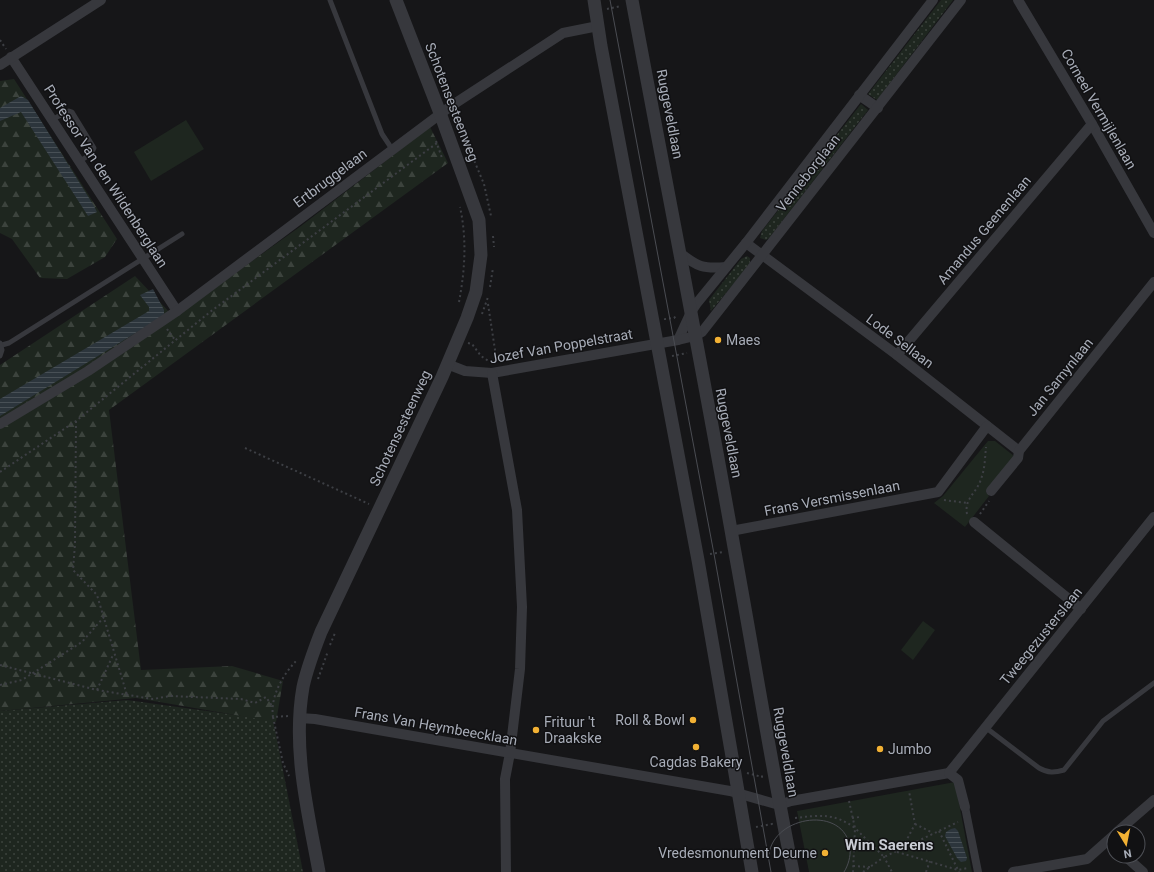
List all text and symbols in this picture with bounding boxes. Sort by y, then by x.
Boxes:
street label: Schotensesteenweg [422,40,482,164]
street label: Corneel Vermijlenlaan [1058,46,1140,172]
street label: Ruggeveldlaan [653,68,687,160]
street label: Professor Van den Wildenberglaan [41,82,171,270]
street label: Venneborglaan [773,131,843,215]
street label: Ertbruggelaan [290,145,370,211]
street label: Amandus Geenenlaan [934,172,1034,288]
street label: Lode Sellaan [863,311,937,371]
street label: Jozef Van Poppelstraat [488,325,634,366]
place label: Maes [726,332,761,348]
marker: Maes [713,335,723,345]
street label: Jan Samynlaan [1024,335,1096,419]
street label: Schotensesteenweg [366,368,434,488]
street label: Ruggeveldlaan [712,387,746,479]
street label: Frans Versmissenlaan [763,477,901,519]
street label: Tweegezusterslaan [997,584,1085,688]
street label: Frans Van Heymbeecklaan [353,704,519,748]
street label: Ruggeveldlaan [770,706,802,798]
place label: Roll & Bowl [615,712,685,728]
place label: Frituur 't Draakske [544,714,602,746]
marker: Roll & Bowl [688,715,698,725]
marker: Frituur 't Draakske [531,725,541,735]
place label: Jumbo [888,741,932,757]
marker: Cagdas Bakery [691,742,701,752]
marker: Jumbo [875,744,885,754]
place label: Cagdas Bakery [649,754,743,770]
north arrow [1106,824,1146,864]
district label: Wim Saerens [845,836,934,854]
place label: Vredesmonument Deurne [658,845,817,861]
text: N [1122,846,1133,860]
marker: Vredesmonument Deurne [820,848,830,858]

